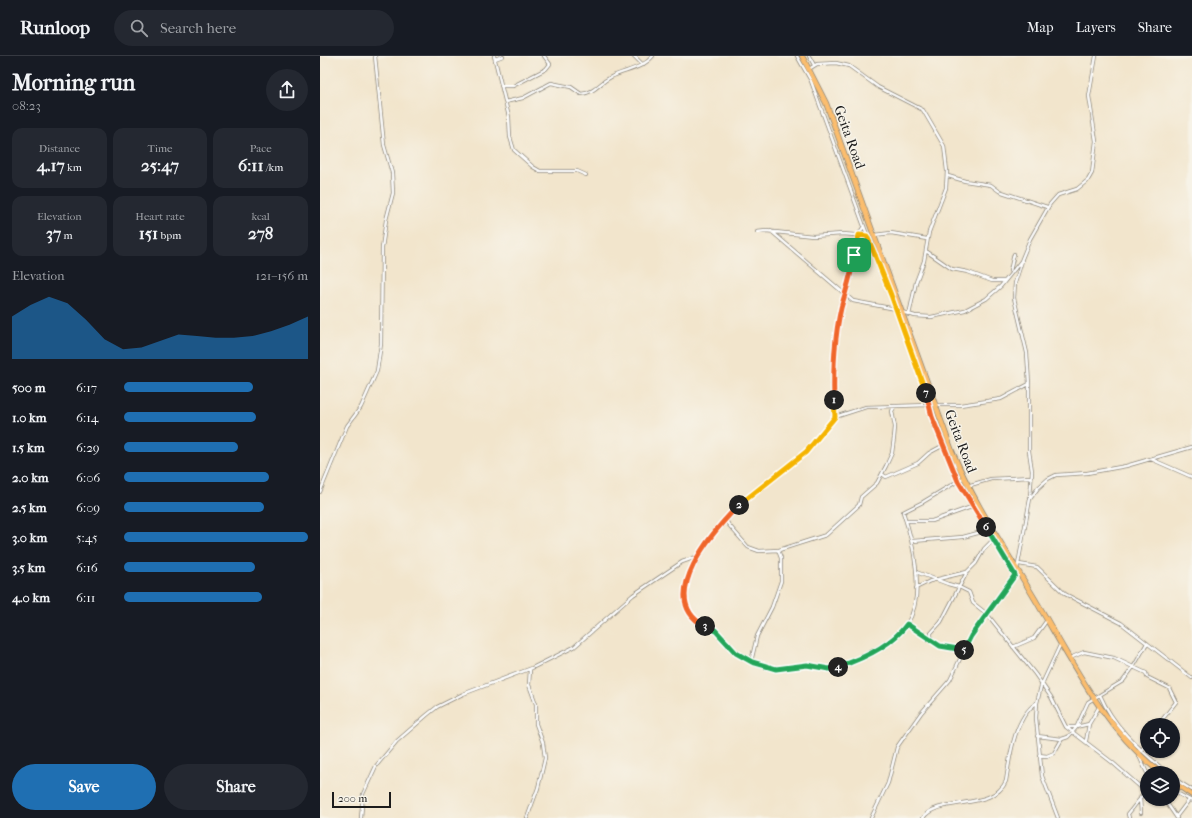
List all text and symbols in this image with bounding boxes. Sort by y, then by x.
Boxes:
search box [114,10,394,46]
text: Runloop [20,17,90,39]
icon: search [128,17,150,39]
text: Search here [160,19,236,37]
text: Map [1027,19,1054,36]
text: Layers [1076,19,1116,36]
text: Share [1138,19,1172,36]
button: share [266,69,308,111]
text: Morning run [12,70,135,96]
text: 08:23 [12,98,41,113]
street label: Geita Road [830,103,869,172]
text: Distance [39,142,80,155]
text: Time [147,142,172,155]
text: Pace [250,142,272,155]
text: 4.17 [37,155,65,175]
text: 25:47 [141,155,179,175]
text: 6:11 [238,155,263,175]
text: km [65,161,82,174]
text: /km [263,161,283,174]
text: Elevation [37,210,82,223]
text: Heart rate [135,210,185,223]
text: kcal [251,210,270,223]
text: 37 [46,223,61,243]
text: 151 [139,223,158,243]
text: 278 [248,223,273,243]
text: m [61,229,73,242]
text: bpm [158,229,181,242]
pin [837,238,871,272]
icon: arrive [843,244,865,266]
text: Elevation [12,268,65,283]
text: 121–156 m [256,268,308,283]
text: 500 m [12,380,46,395]
text: 6:17 [76,380,97,395]
pin: 7 [916,383,936,403]
text: 7 [923,386,929,399]
pin: 1 [824,390,844,410]
text: 1 [832,393,836,406]
street label: Geita Road [941,407,981,476]
text: 1.0 km [12,410,47,425]
text: 6:14 [76,410,99,425]
text: 1.5 km [12,440,45,455]
text: 6:29 [76,440,100,455]
text: 2.0 km [12,470,49,485]
text: 6:06 [76,470,100,485]
pin: 2 [729,495,749,515]
text: 2 [736,498,742,511]
text: 2.5 km [12,500,47,515]
text: 6:09 [76,500,100,515]
pin: 6 [976,517,996,537]
text: 6 [983,520,989,533]
text: 3.0 km [12,530,47,545]
text: 5:45 [76,530,98,545]
text: 3.5 km [12,560,45,575]
text: 6:16 [76,560,98,575]
text: 4.0 km [12,590,50,605]
text: 6:11 [76,590,95,605]
pin: 3 [695,616,715,636]
text: 3 [703,619,707,632]
pin: 5 [954,640,974,660]
text: 5 [962,643,966,656]
pin: 4 [828,657,848,677]
text: 4 [835,660,841,673]
map controls [1140,718,1180,806]
button: locate [1140,718,1180,758]
button: Save [12,764,156,810]
button: Share [164,764,308,810]
button: layers [1140,766,1180,806]
scale bar [332,790,391,809]
text: 200 m [338,792,367,805]

